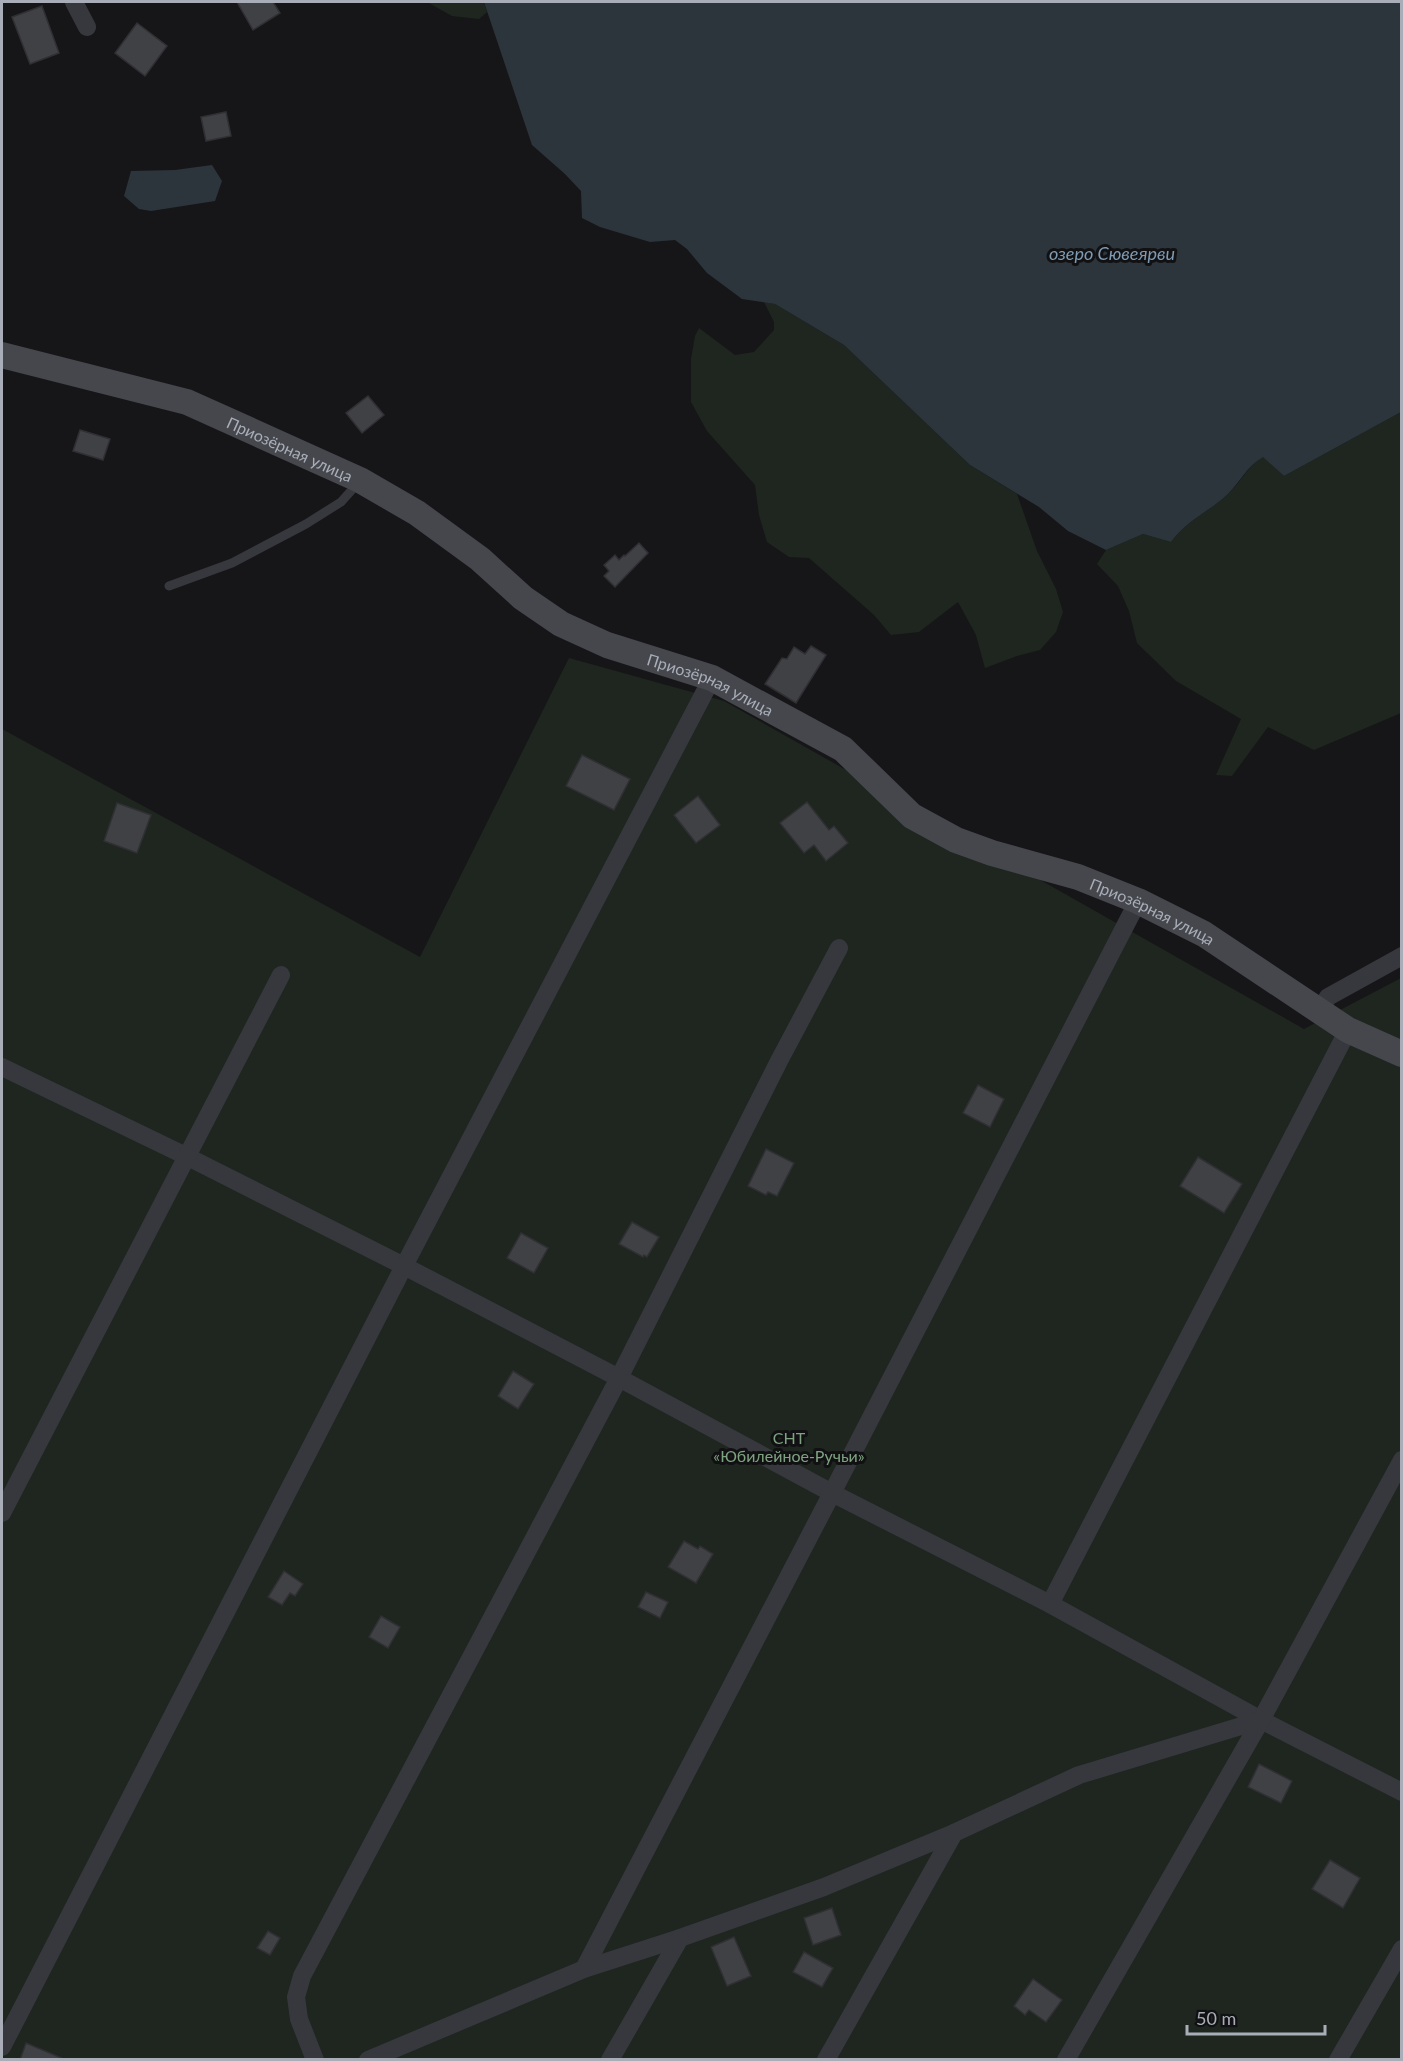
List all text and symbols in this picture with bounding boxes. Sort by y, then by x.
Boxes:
water label: озеро Сювеярви [1049,242,1175,264]
street label: Приозёрная улица [224,412,356,485]
street label: Приозёрная улица [645,649,777,719]
street label: Приозёрная улица [1087,873,1219,948]
park label: СНТ «Юбилейное-Ручьи» [713,1428,865,1465]
scale bar [1187,1998,1325,2036]
text: 50 m [1196,2007,1236,2029]

